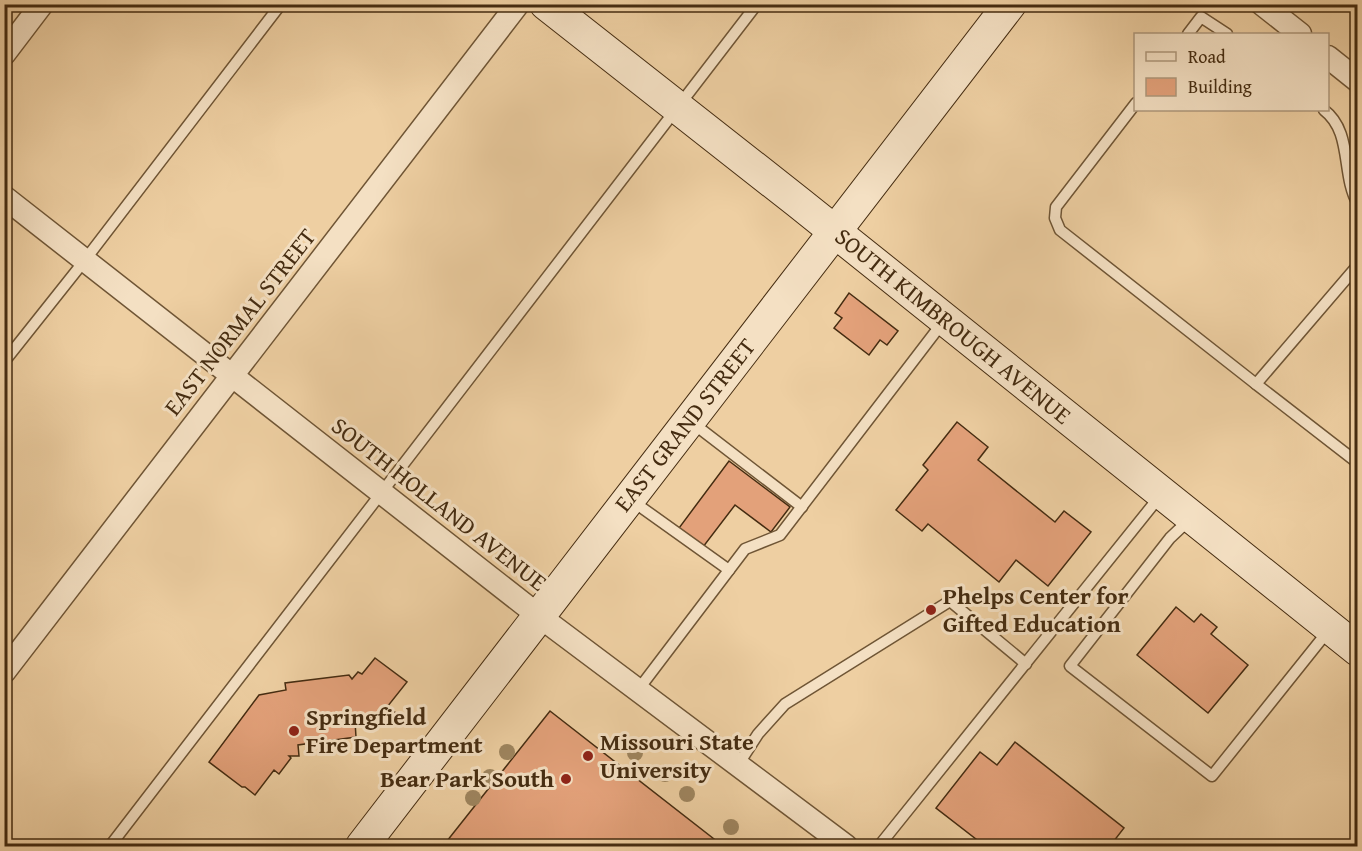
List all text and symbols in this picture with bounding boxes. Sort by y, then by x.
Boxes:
legend [1134,33,1329,111]
text: Road [1188,43,1226,70]
text: Building [1188,73,1252,100]
street label: SOUTH KIMBROUGH AVENUE [828,219,1079,432]
street label: EAST NORMAL STREET [155,221,324,423]
street label: EAST GRAND STREET [606,330,764,519]
street label: SOUTH HOLLAND AVENUE [324,408,554,599]
place label: Phelps Center for Gifted Education [943,578,1129,641]
marker: Phelps Center for Gifted Education [924,603,938,617]
place label: Springfield Fire Department [306,699,483,762]
marker: Springfield Fire Department [287,724,301,738]
place label: Missouri State University [600,724,754,787]
marker: Missouri State University [581,749,595,763]
place label: Bear Park South [380,761,554,796]
marker: Bear Park South [559,772,573,786]

